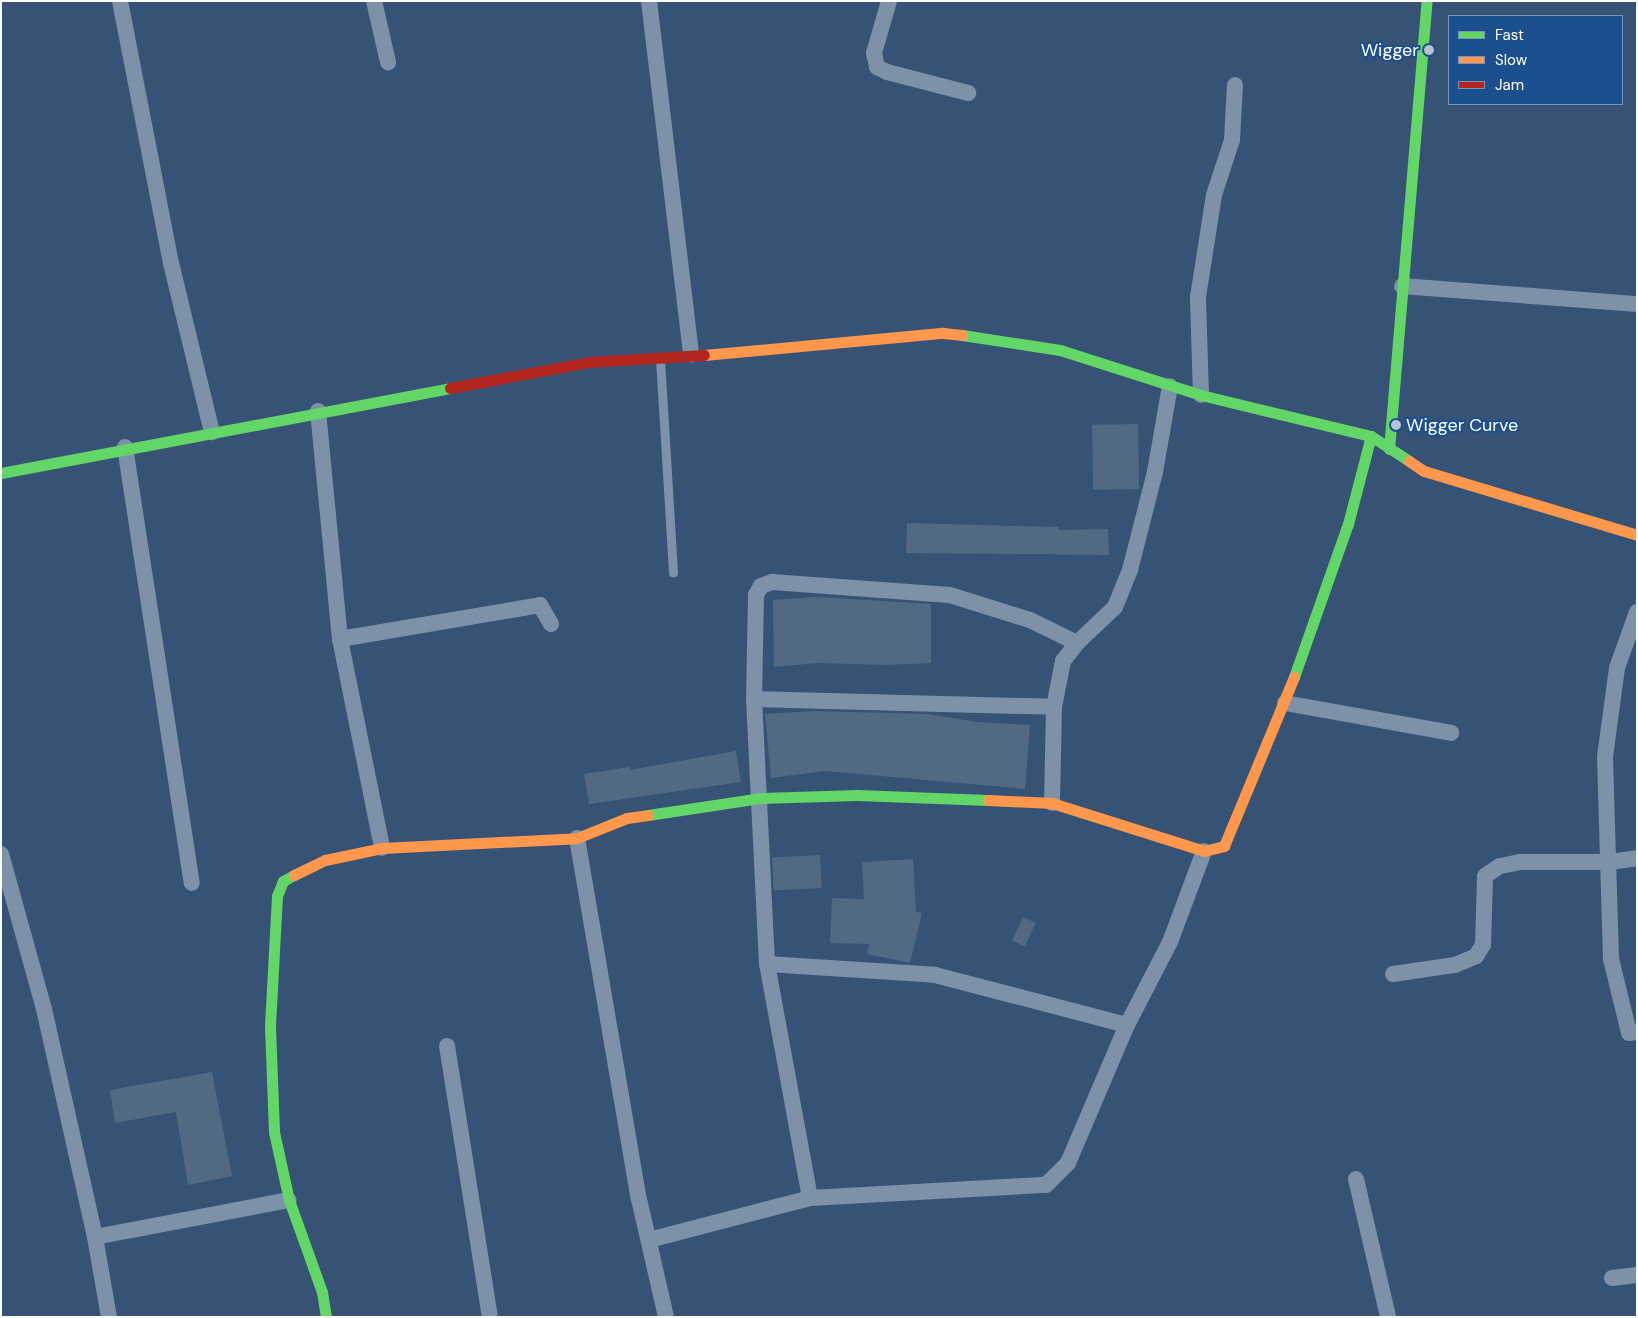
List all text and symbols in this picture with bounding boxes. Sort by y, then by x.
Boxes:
legend [1448,15,1623,105]
text: Fast [1495,25,1524,45]
place label: Wigger [1361,39,1419,61]
marker: Wigger [1423,44,1435,56]
text: Slow [1495,50,1527,70]
text: Jam [1495,75,1524,95]
place label: Wigger Curve [1406,414,1518,436]
marker: Wigger Curve [1390,419,1402,431]

